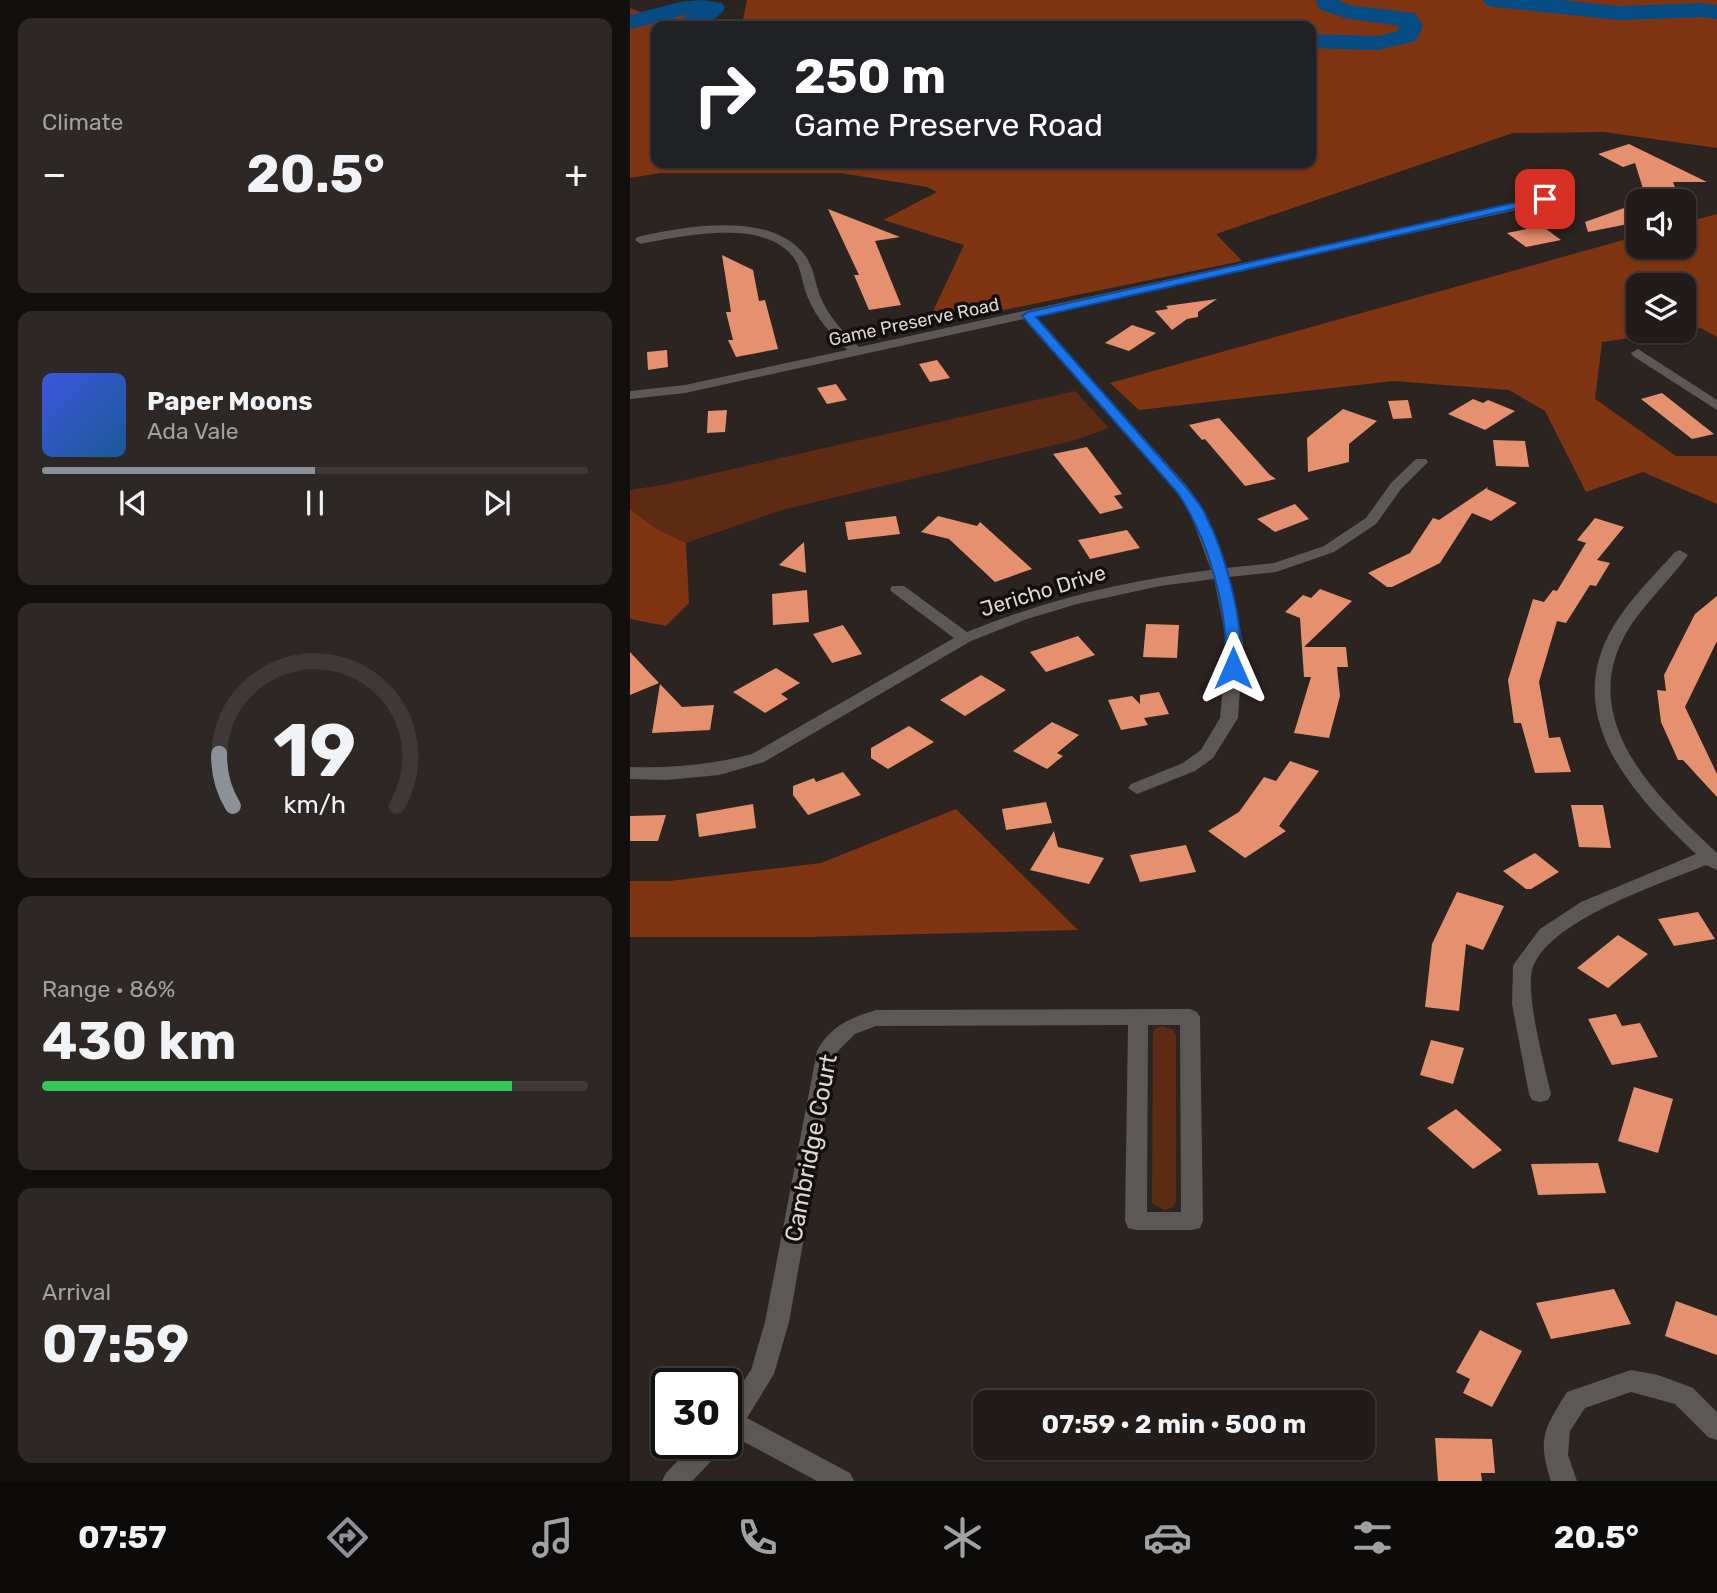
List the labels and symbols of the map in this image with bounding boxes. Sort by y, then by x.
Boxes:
pin [1515,169,1575,229]
street label: Game Preserve Road [827,293,1001,351]
street label: Jericho Drive [977,560,1109,622]
position arrow [1196,631,1270,705]
street label: Cambridge Court [779,1052,843,1244]
speed limit sign: 30 [651,1368,742,1459]

